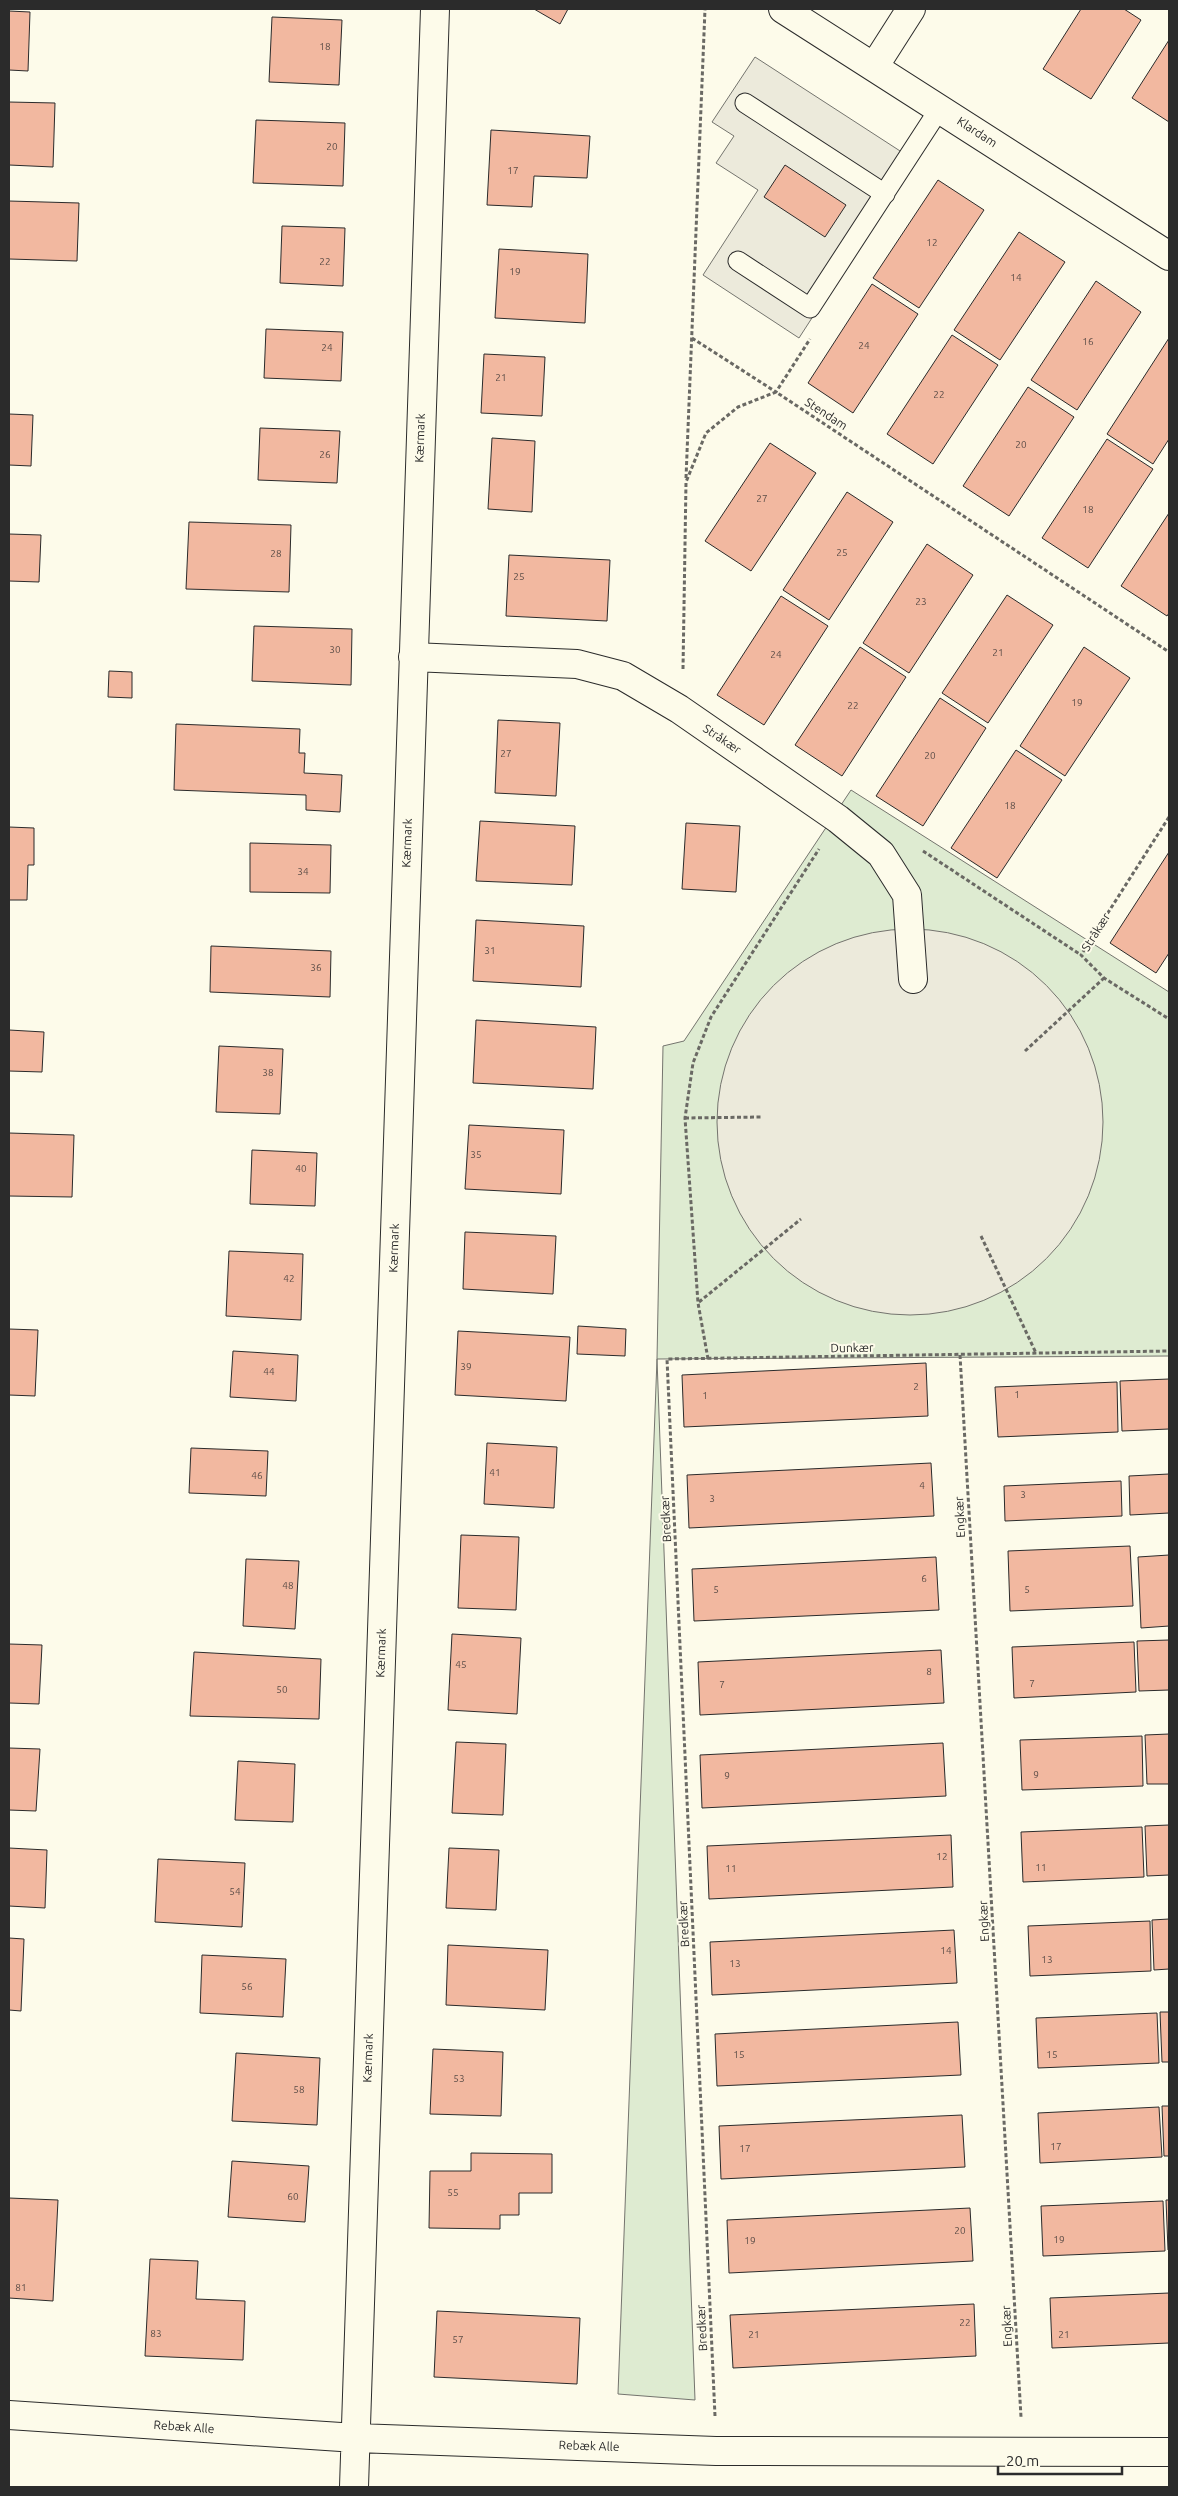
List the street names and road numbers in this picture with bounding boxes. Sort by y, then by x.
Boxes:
street label: Klardam [955,114,1000,149]
street label: Stendam [803,395,850,432]
street label: Kærmark [412,413,427,463]
street label: Stråkær [701,721,744,756]
street label: Kærmark [399,818,414,868]
street label: Stråkær [1079,910,1113,953]
street label: Kærmark [386,1223,401,1273]
street label: Dunkær [830,1341,874,1354]
street label: Bredkær [658,1495,673,1543]
street label: Engkær [952,1496,967,1538]
street label: Kærmark [373,1628,388,1678]
street label: Bredkær [676,1900,691,1948]
street label: Engkær [976,1900,991,1942]
street label: Kærmark [360,2033,375,2083]
street label: Bredkær [694,2304,709,2352]
street label: Engkær [999,2305,1014,2347]
street label: Rebæk Alle [153,2418,215,2435]
street label: Rebæk Alle [558,2438,620,2453]

